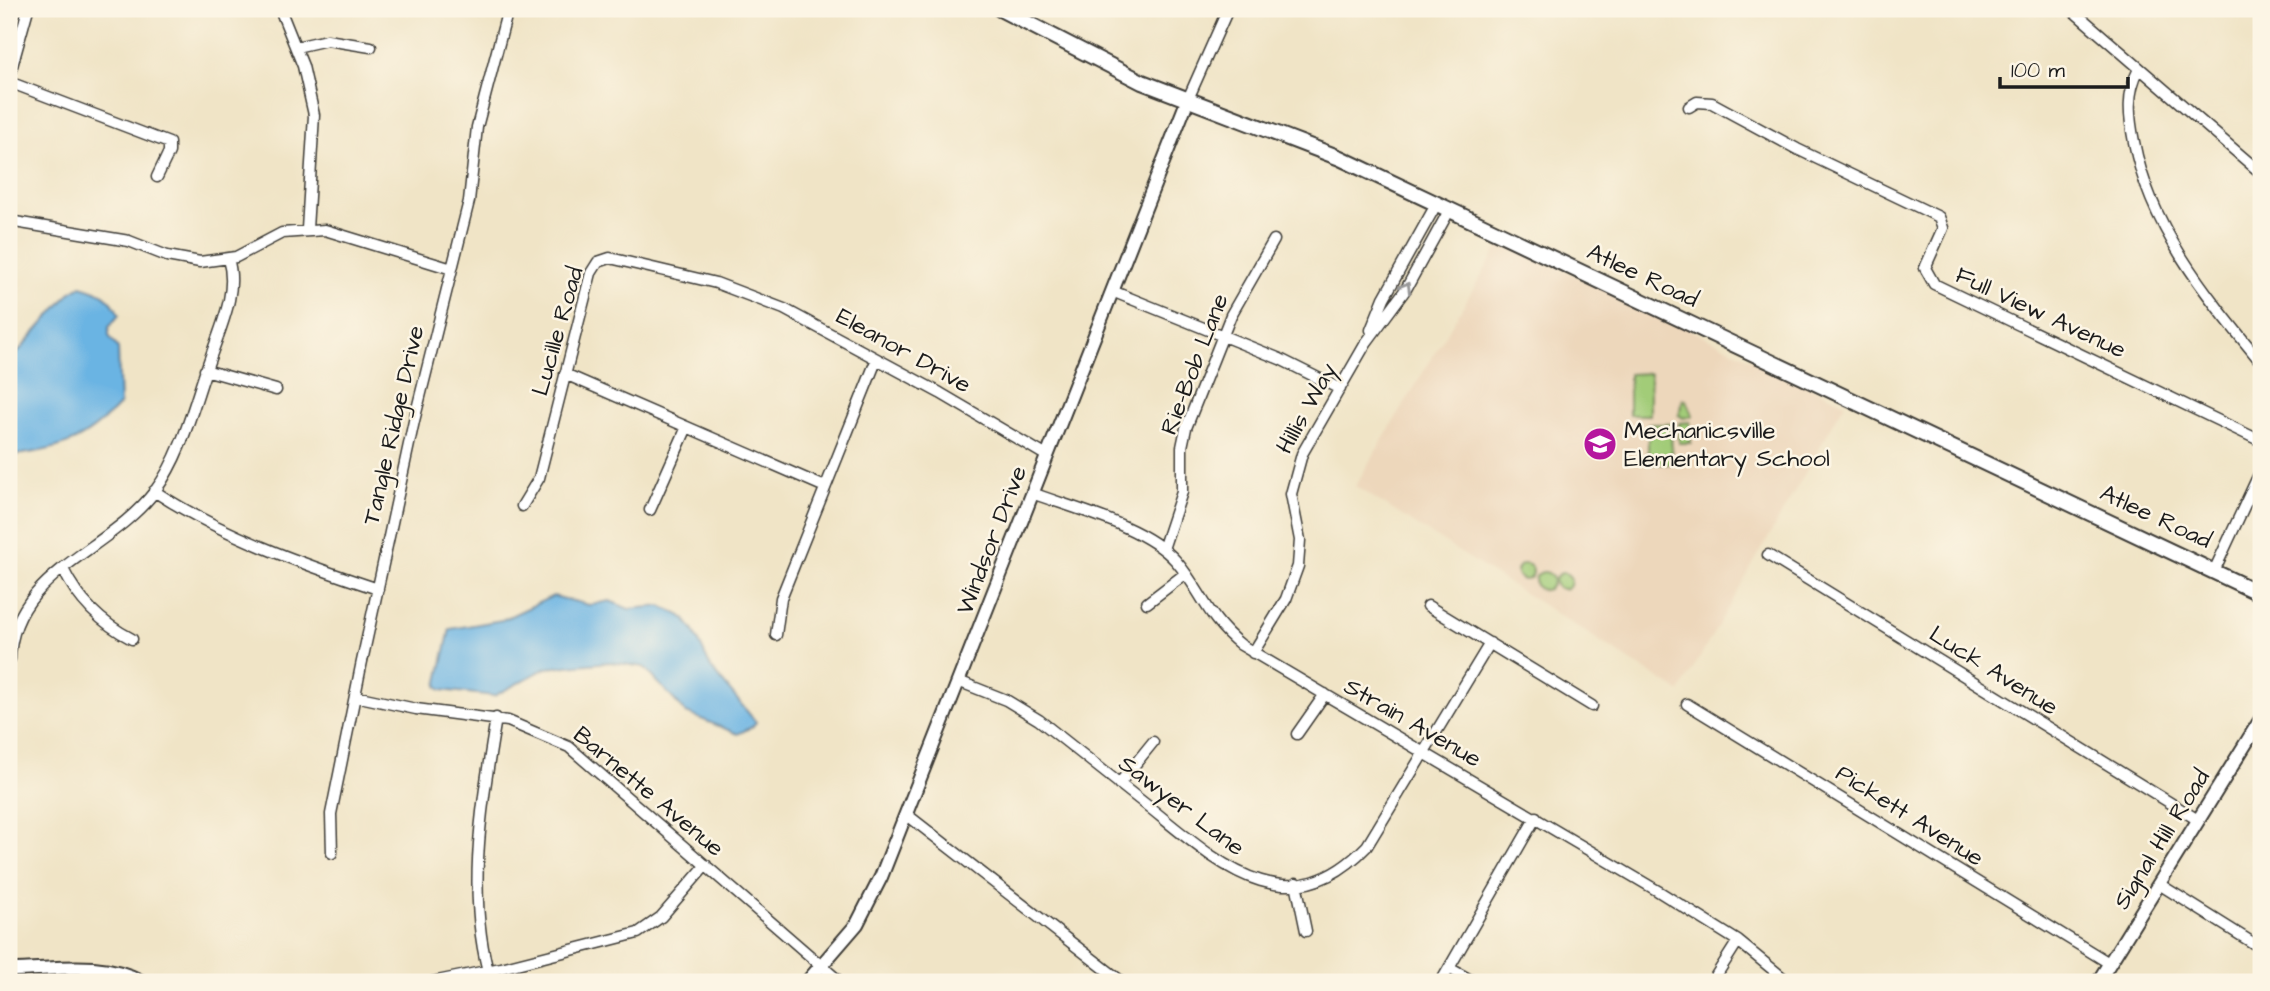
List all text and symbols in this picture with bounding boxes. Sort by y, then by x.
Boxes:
scale bar [2000,46,2128,90]
text: 100 m [2011,56,2066,85]
street label: Atlee Road [1581,235,1704,317]
street label: Full View Avenue [1950,258,2131,367]
street label: Lucille Road [523,263,593,400]
one-way arrow [1398,282,1411,295]
street label: Rie-Bob Lane [1152,289,1237,440]
street label: Eleanor Drive [830,300,977,402]
street label: Tangle Ridge Drive [354,322,434,529]
street label: Hillis Way [1268,357,1347,460]
place label: Mechanicsville Elementary School [1624,414,1830,477]
school or university icon: Mechanicsville Elementary School [1581,425,1619,463]
street label: Windsor Drive [948,461,1036,620]
street label: Atlee Road [2094,476,2217,558]
street label: Luck Avenue [1922,618,2065,724]
street label: Strain Avenue [1337,670,1488,776]
street label: Barnette Avenue [566,718,731,865]
street label: Sawyer Lane [1111,747,1251,865]
street label: Pickett Avenue [1829,757,1990,875]
street label: Signal Hill Road [2105,763,2219,917]

